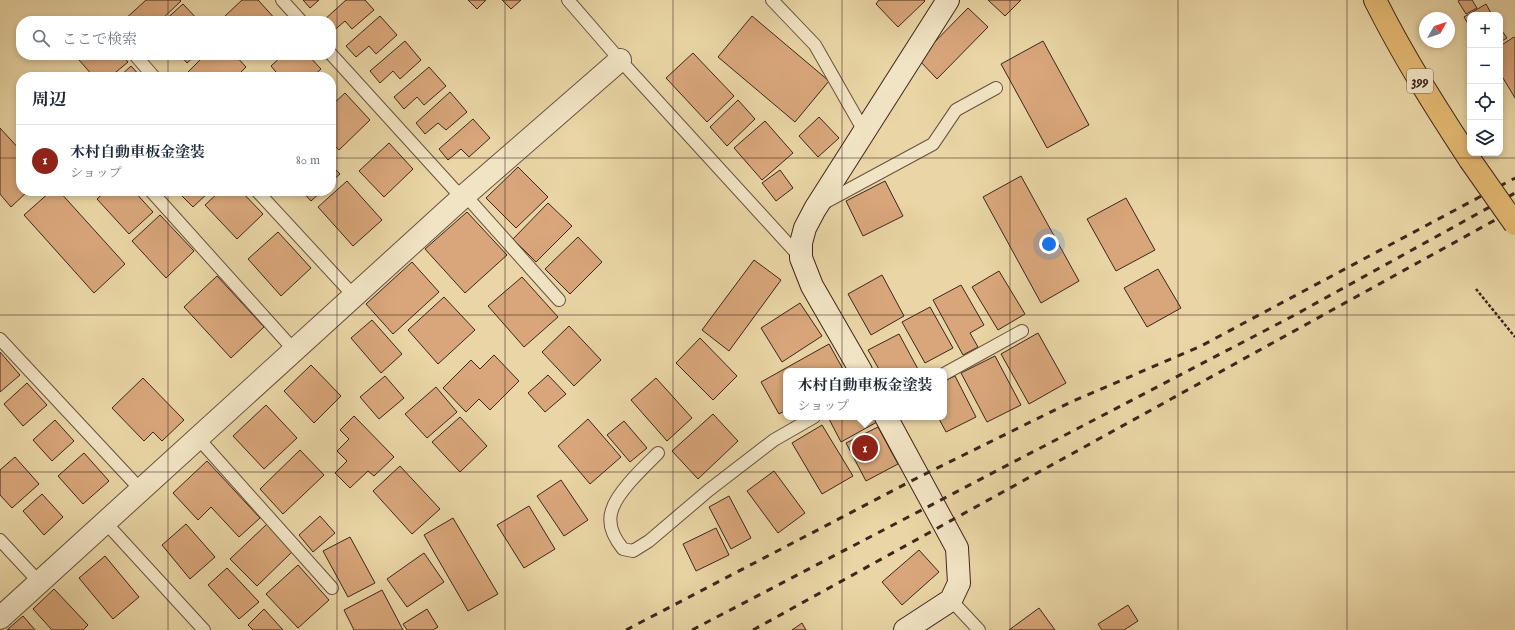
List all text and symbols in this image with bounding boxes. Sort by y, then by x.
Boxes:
north arrow [1419,12,1455,48]
map controls [1467,12,1503,156]
button: + [1467,12,1503,48]
search box [16,16,336,60]
icon: search [30,27,52,49]
text: ここで検索 [62,30,137,49]
button: − [1467,48,1503,84]
road number: 399 [1407,69,1433,93]
button: locate [1467,84,1503,120]
text: 周辺 [32,90,66,111]
button: layers [1467,120,1503,156]
text: 木村自動車板金塗装 [70,143,205,162]
text: 1 [43,152,47,169]
text: 80 m [296,152,320,169]
text: ショップ [70,165,122,182]
your location [1039,234,1059,254]
popup [783,368,947,420]
text: 木村自動車板金塗装 [797,376,933,395]
text: ショップ [797,398,849,415]
pin: 1 [852,433,878,463]

